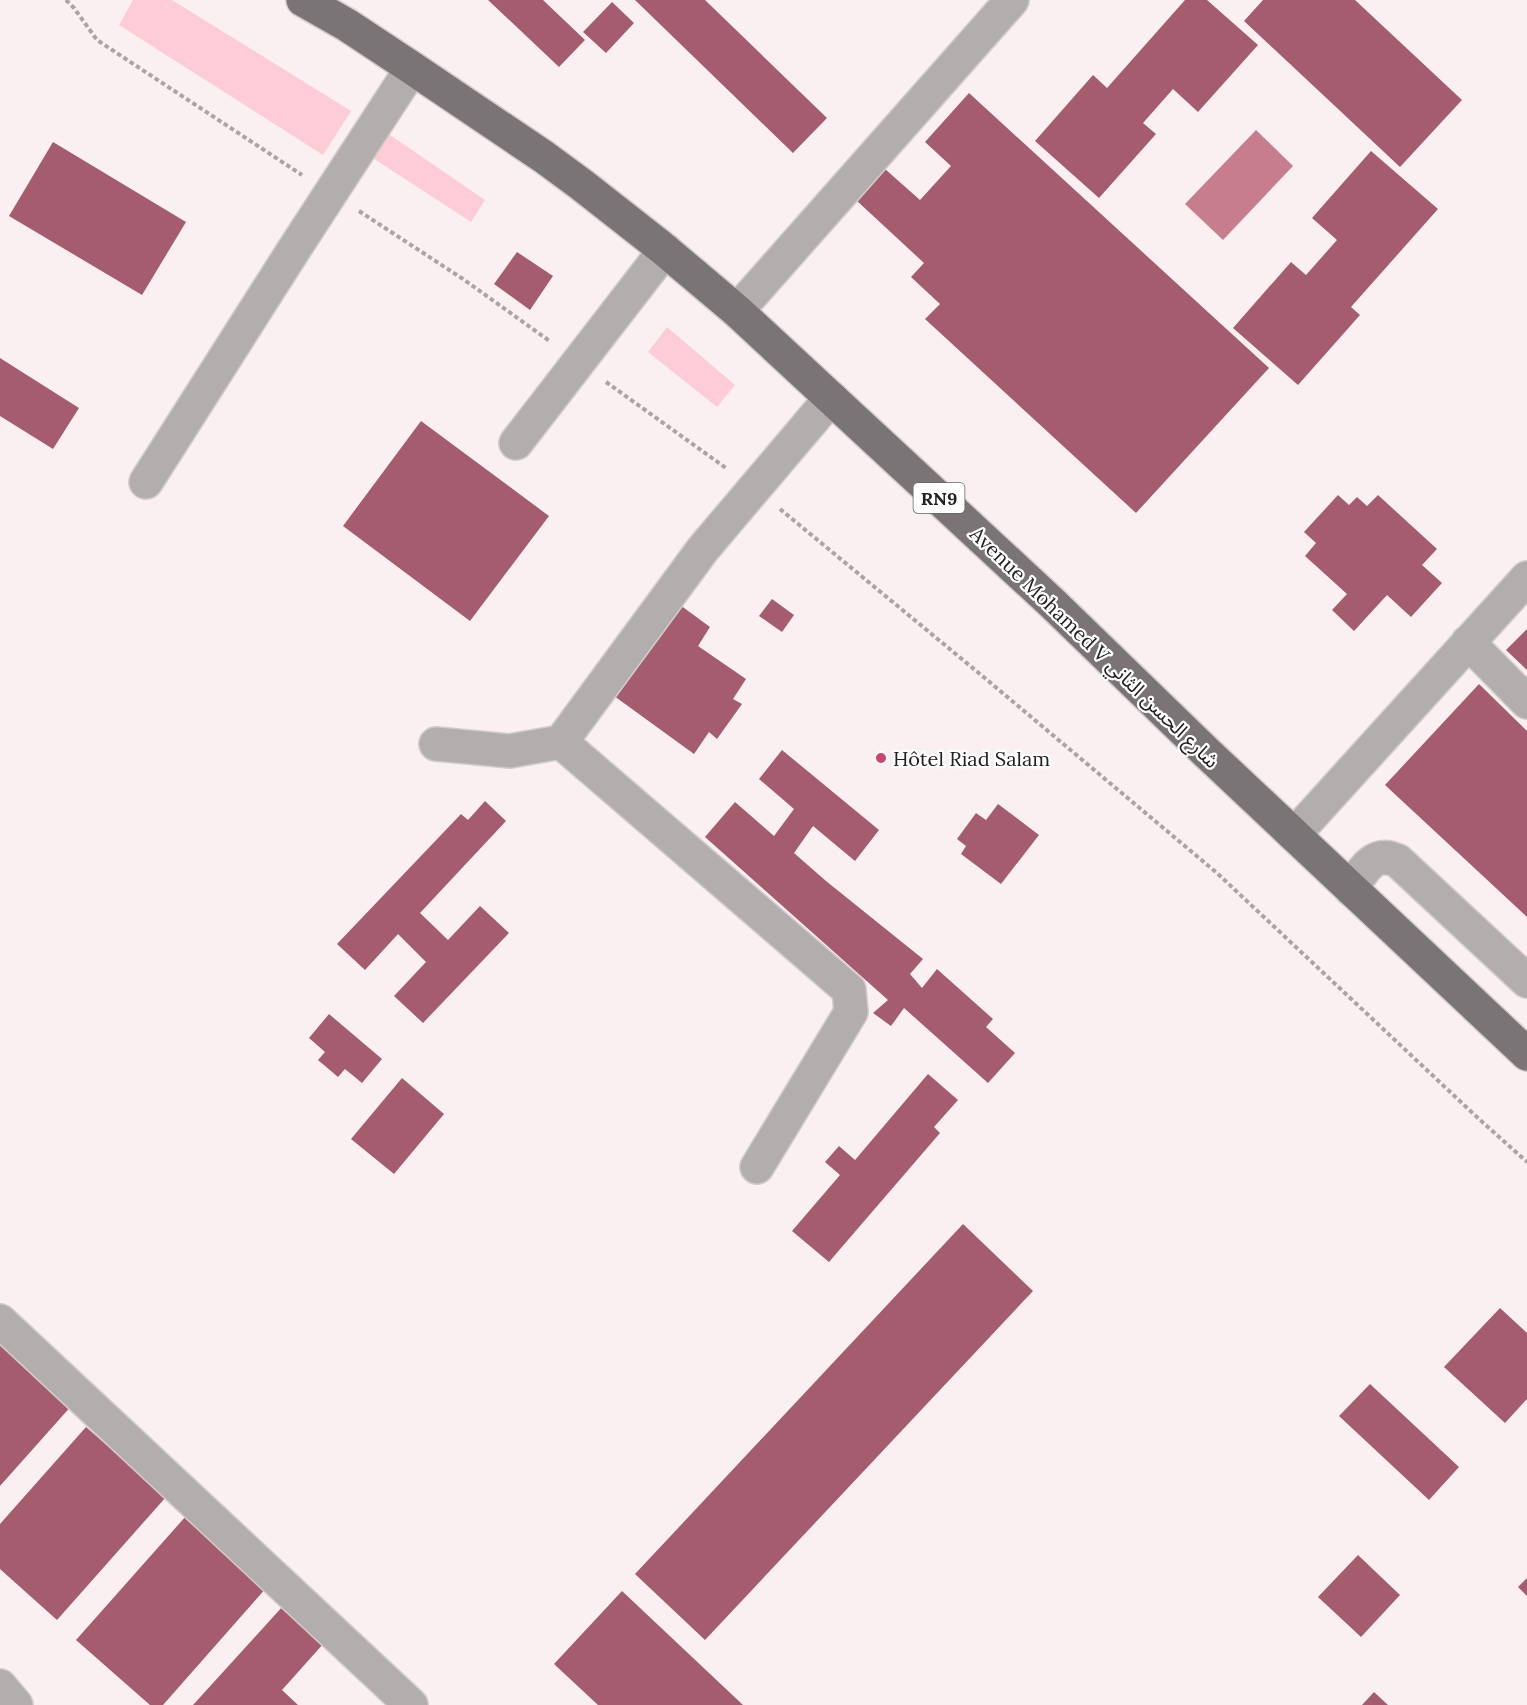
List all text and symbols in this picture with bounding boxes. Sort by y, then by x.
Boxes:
road number: RN9 [914,483,964,513]
street label: Avenue Mohamed V شارع الحسن الثاني [962,520,1225,776]
place label: Hôtel Riad Salam [893,746,1050,771]
marker: Hôtel Riad Salam [874,751,888,765]

